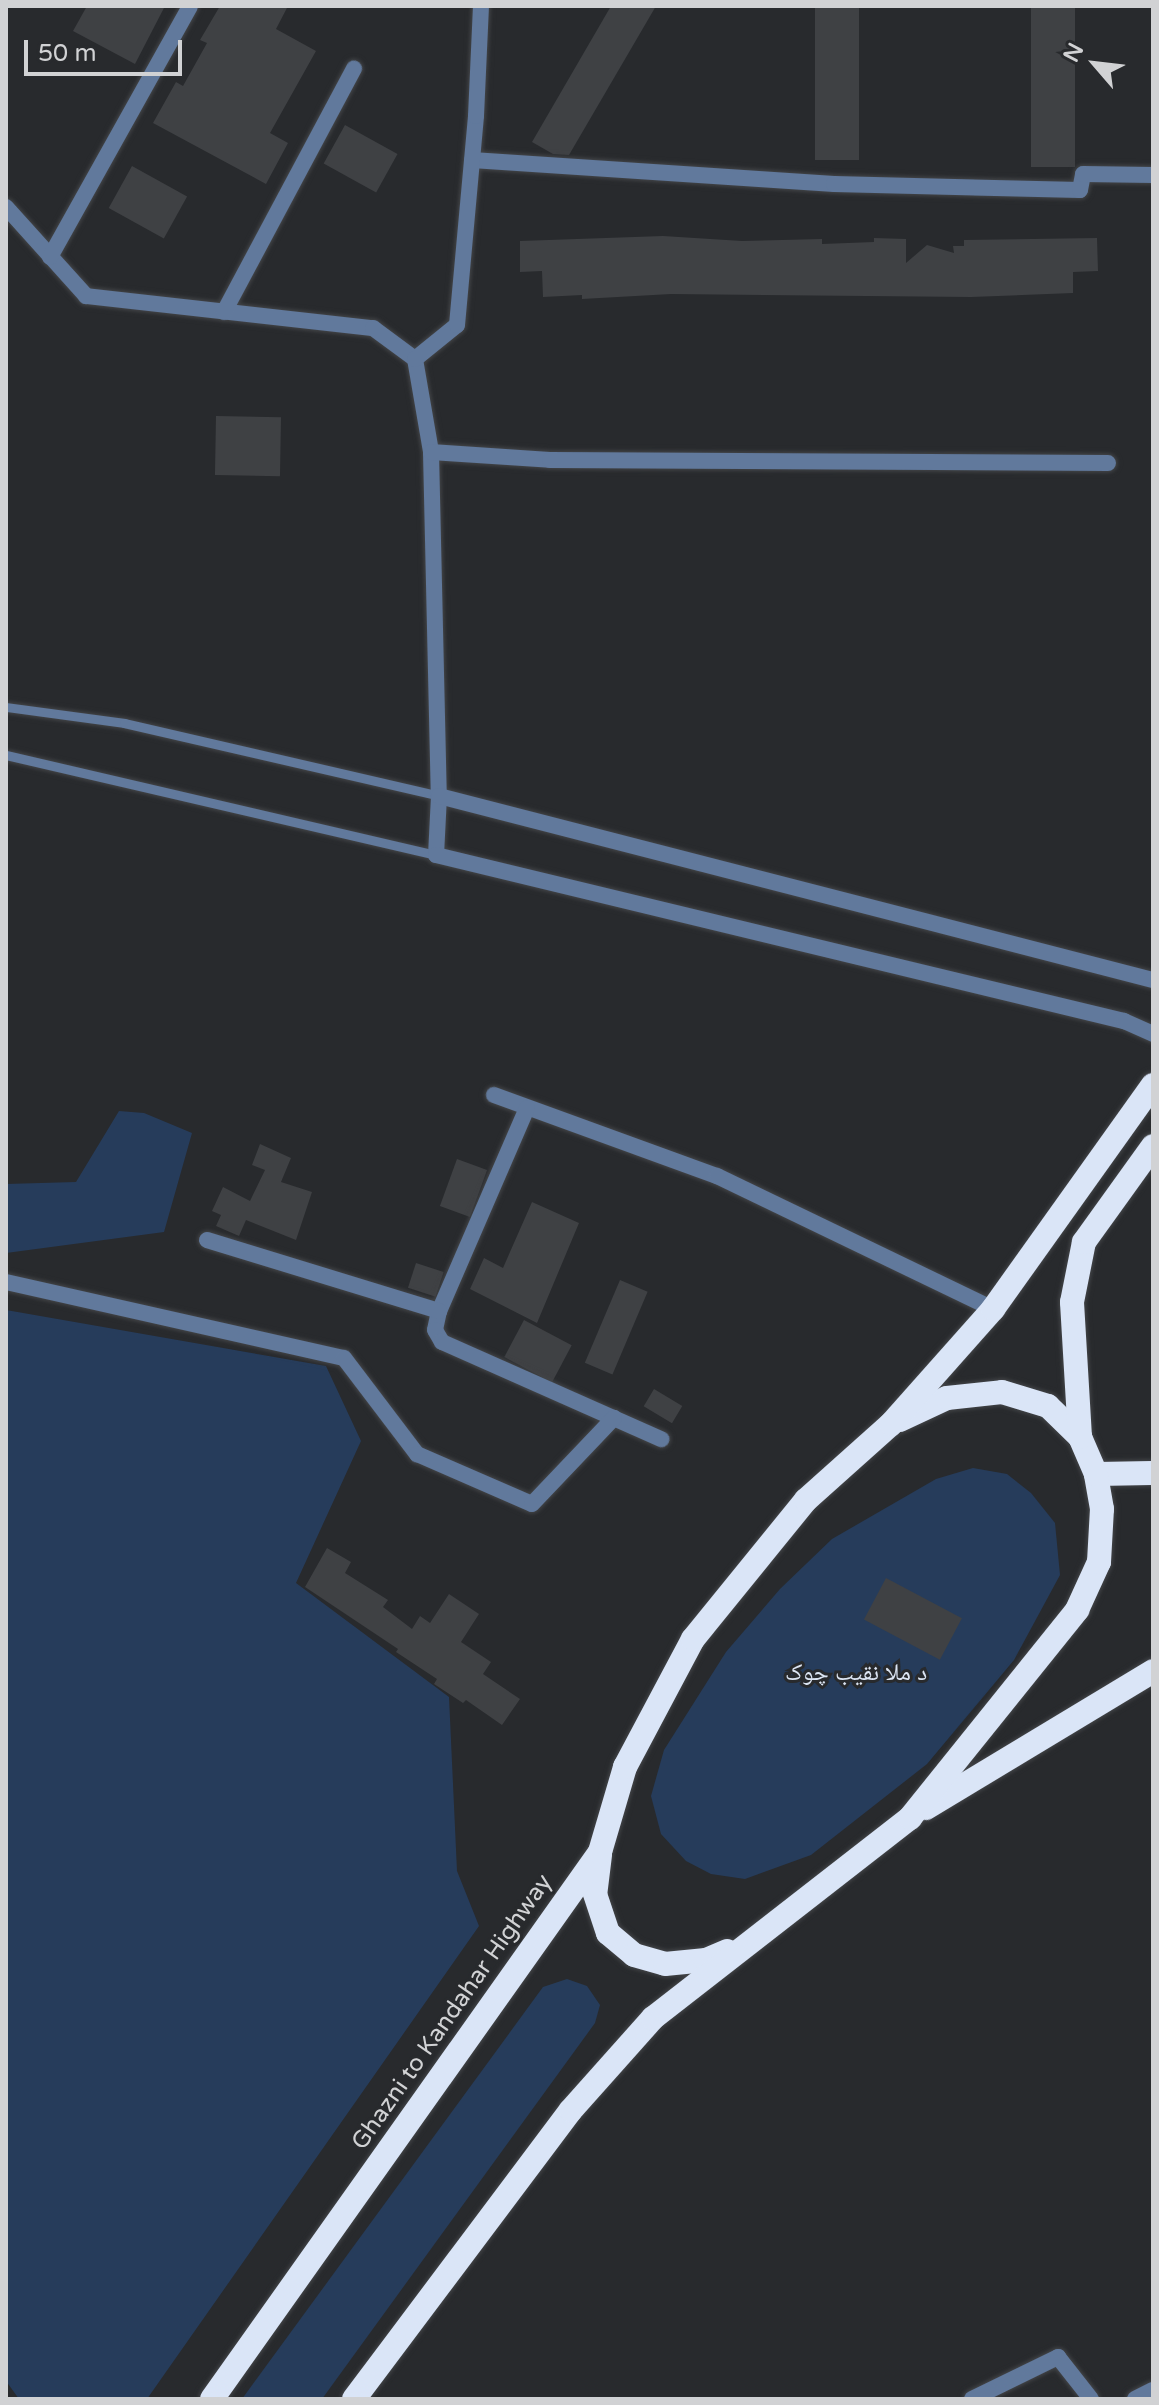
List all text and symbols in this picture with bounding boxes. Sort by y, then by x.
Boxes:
scale bar [28,24,186,74]
north arrow [1055,24,1135,104]
text: 50 m [38,39,96,68]
text: N [1058,39,1089,67]
park label: د ملا نقيب چوک [785,1659,927,1687]
street label: Ghazni to Kandahar Highway [346,1869,558,2155]

